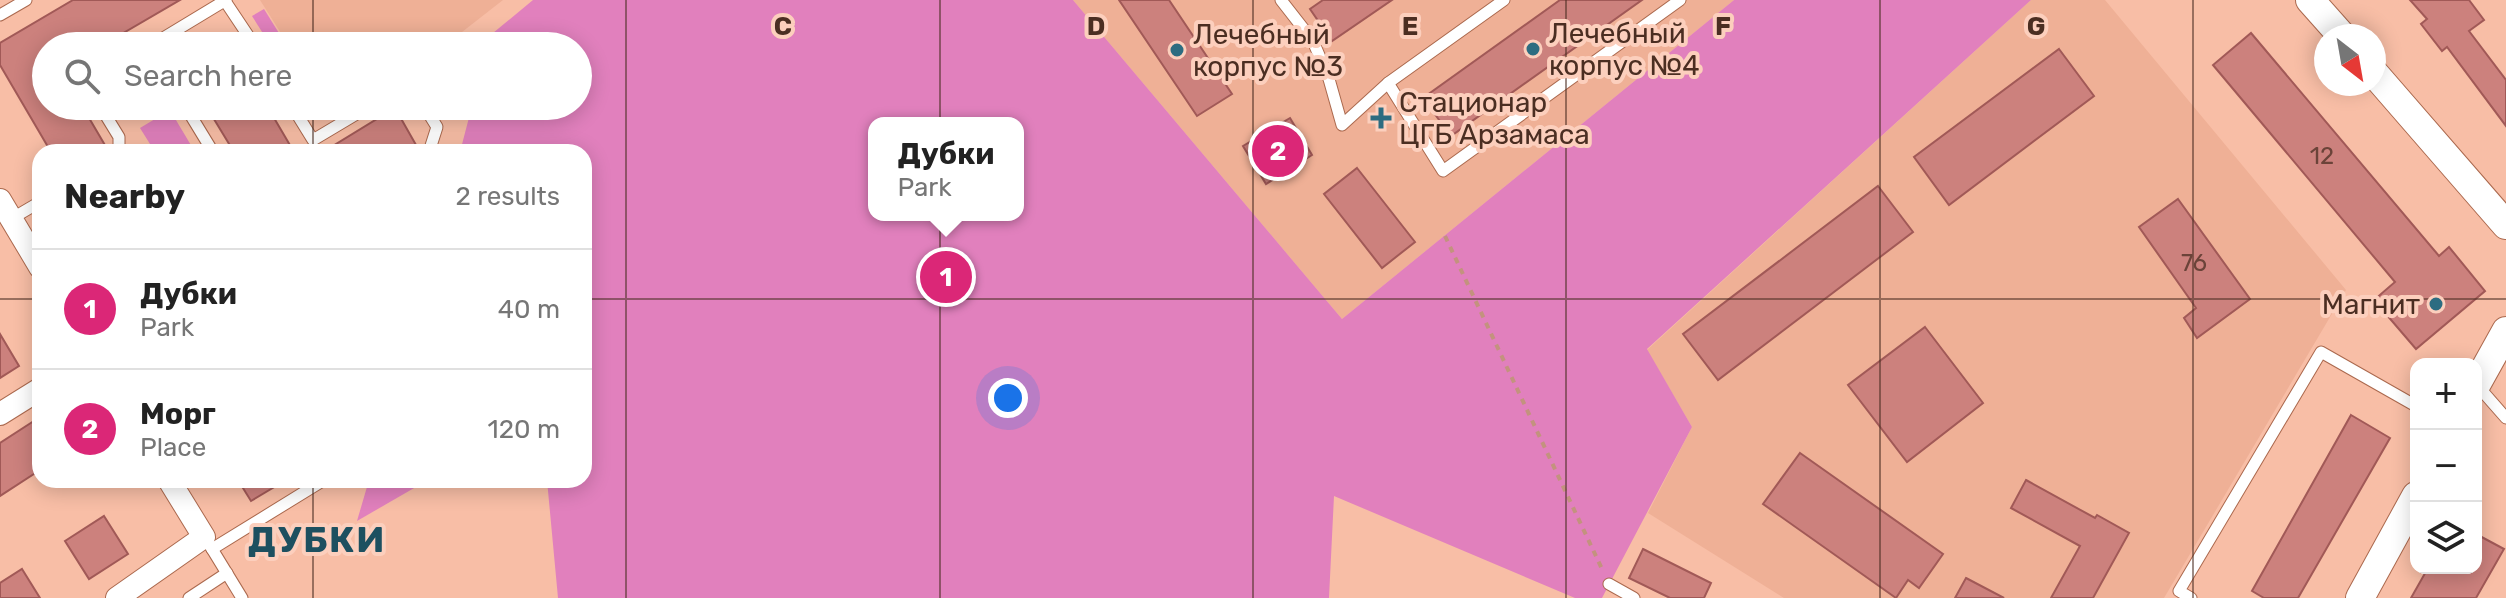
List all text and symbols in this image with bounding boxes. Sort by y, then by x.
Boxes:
text: C [774,11,792,42]
text: D [1087,11,1105,42]
text: E [1402,11,1418,42]
text: F [1715,11,1731,42]
text: G [2027,11,2045,42]
place label: Лечебный корпус №4 [1549,17,1700,82]
place label: Лечебный корпус №3 [1193,18,1343,83]
north arrow [2314,24,2386,96]
search box [32,32,592,120]
marker: Лечебный корпус №4 [1524,40,1542,58]
marker: Лечебный корпус №3 [1168,41,1186,59]
icon: search [60,54,104,98]
text: Search here [124,58,292,94]
place label: Стационар ЦГБ Арзамаса [1399,86,1590,151]
marker: Стационар ЦГБ Арзамаса [1370,107,1392,129]
popup [868,117,1024,221]
pin: 2 [1252,121,1304,181]
text: Дубки [898,136,995,172]
house number: 12 [2310,142,2334,170]
text: Park [898,172,952,203]
text: Nearby [64,176,185,217]
text: 2 results [456,181,560,212]
pin: 1 [920,247,972,307]
house number: 76 [2181,249,2207,277]
text: Дубки [140,276,237,312]
place label: Магнит [2322,288,2420,321]
text: 1 [84,294,96,325]
text: 40 m [498,294,560,325]
marker: Магнит [2427,295,2445,313]
text: Park [140,312,194,343]
map controls [2410,358,2482,574]
button: + [2410,358,2482,430]
your location [988,378,1028,418]
text: Морг [140,396,216,432]
text: 2 [82,414,98,445]
text: 120 m [488,414,560,445]
button: − [2410,430,2482,502]
text: Place [140,432,206,463]
button: layers [2410,502,2482,574]
district label: ДУБКИ [248,518,386,561]

